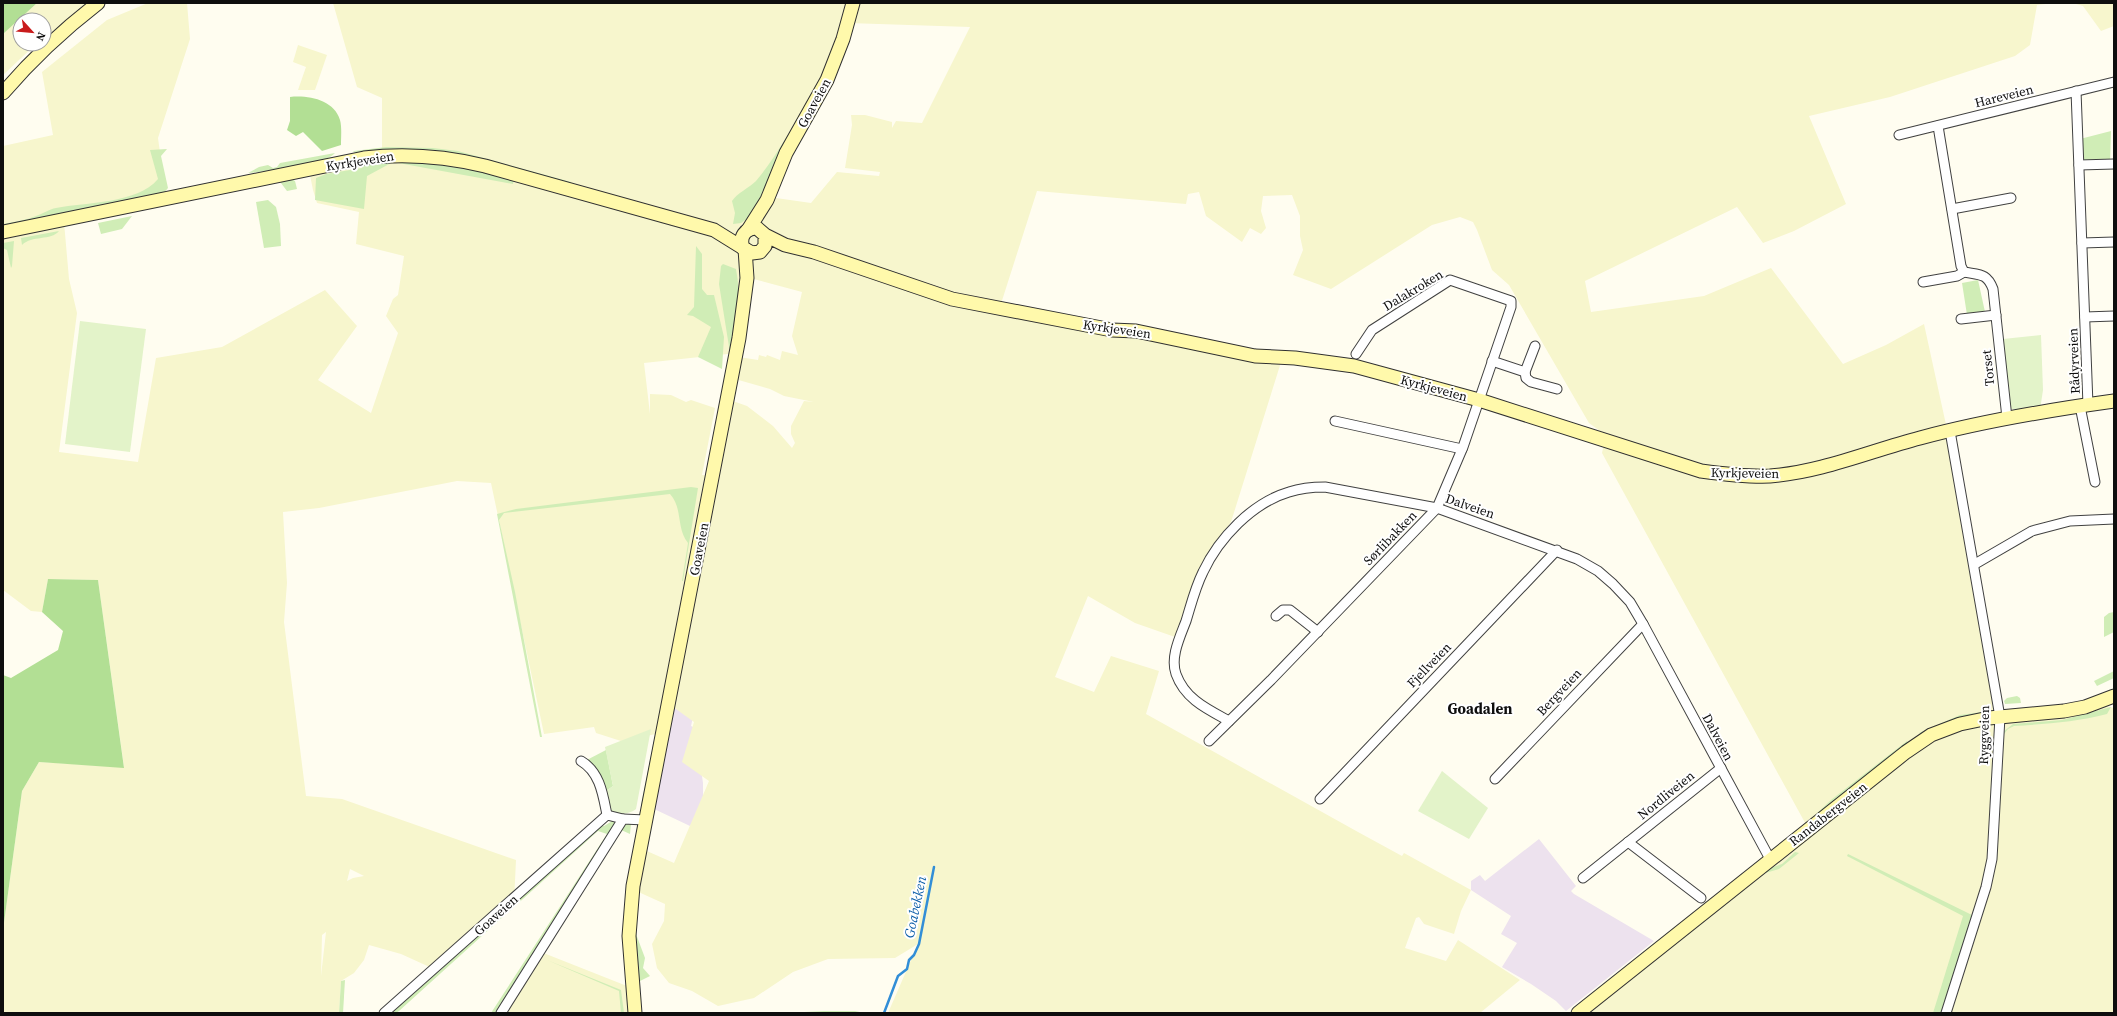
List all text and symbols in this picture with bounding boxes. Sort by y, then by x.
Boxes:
north arrow [12,12,52,52]
text: N [32,29,49,43]
street label: Goaveien [794,75,835,131]
street label: Hareveien [1973,81,2035,111]
street label: Kyrkjeveien [325,147,395,175]
street label: Dalakroken [1380,265,1446,315]
street label: Kyrkjeveien [1082,316,1152,342]
street label: Rådyrveien [2064,328,2084,394]
street label: Torset [1978,348,1998,387]
street label: Kyrkjeveien [1399,371,1469,405]
street label: Kyrkjeveien [1711,464,1780,482]
street label: Dalveien [1443,490,1497,522]
street label: Sørlibakken [1360,507,1420,569]
street label: Goaveien [686,521,712,577]
street label: Fjellveien [1403,639,1455,691]
street label: Bergveien [1533,665,1585,719]
district label: Goadalen [1447,698,1513,719]
street label: Ryggveien [1975,705,1993,765]
street label: Dalveien [1699,711,1738,764]
street label: Nordliveien [1634,767,1698,823]
street label: Randabergveien [1786,778,1871,850]
water label: Goabekken [899,874,931,940]
street label: Goaveien [470,891,522,939]

